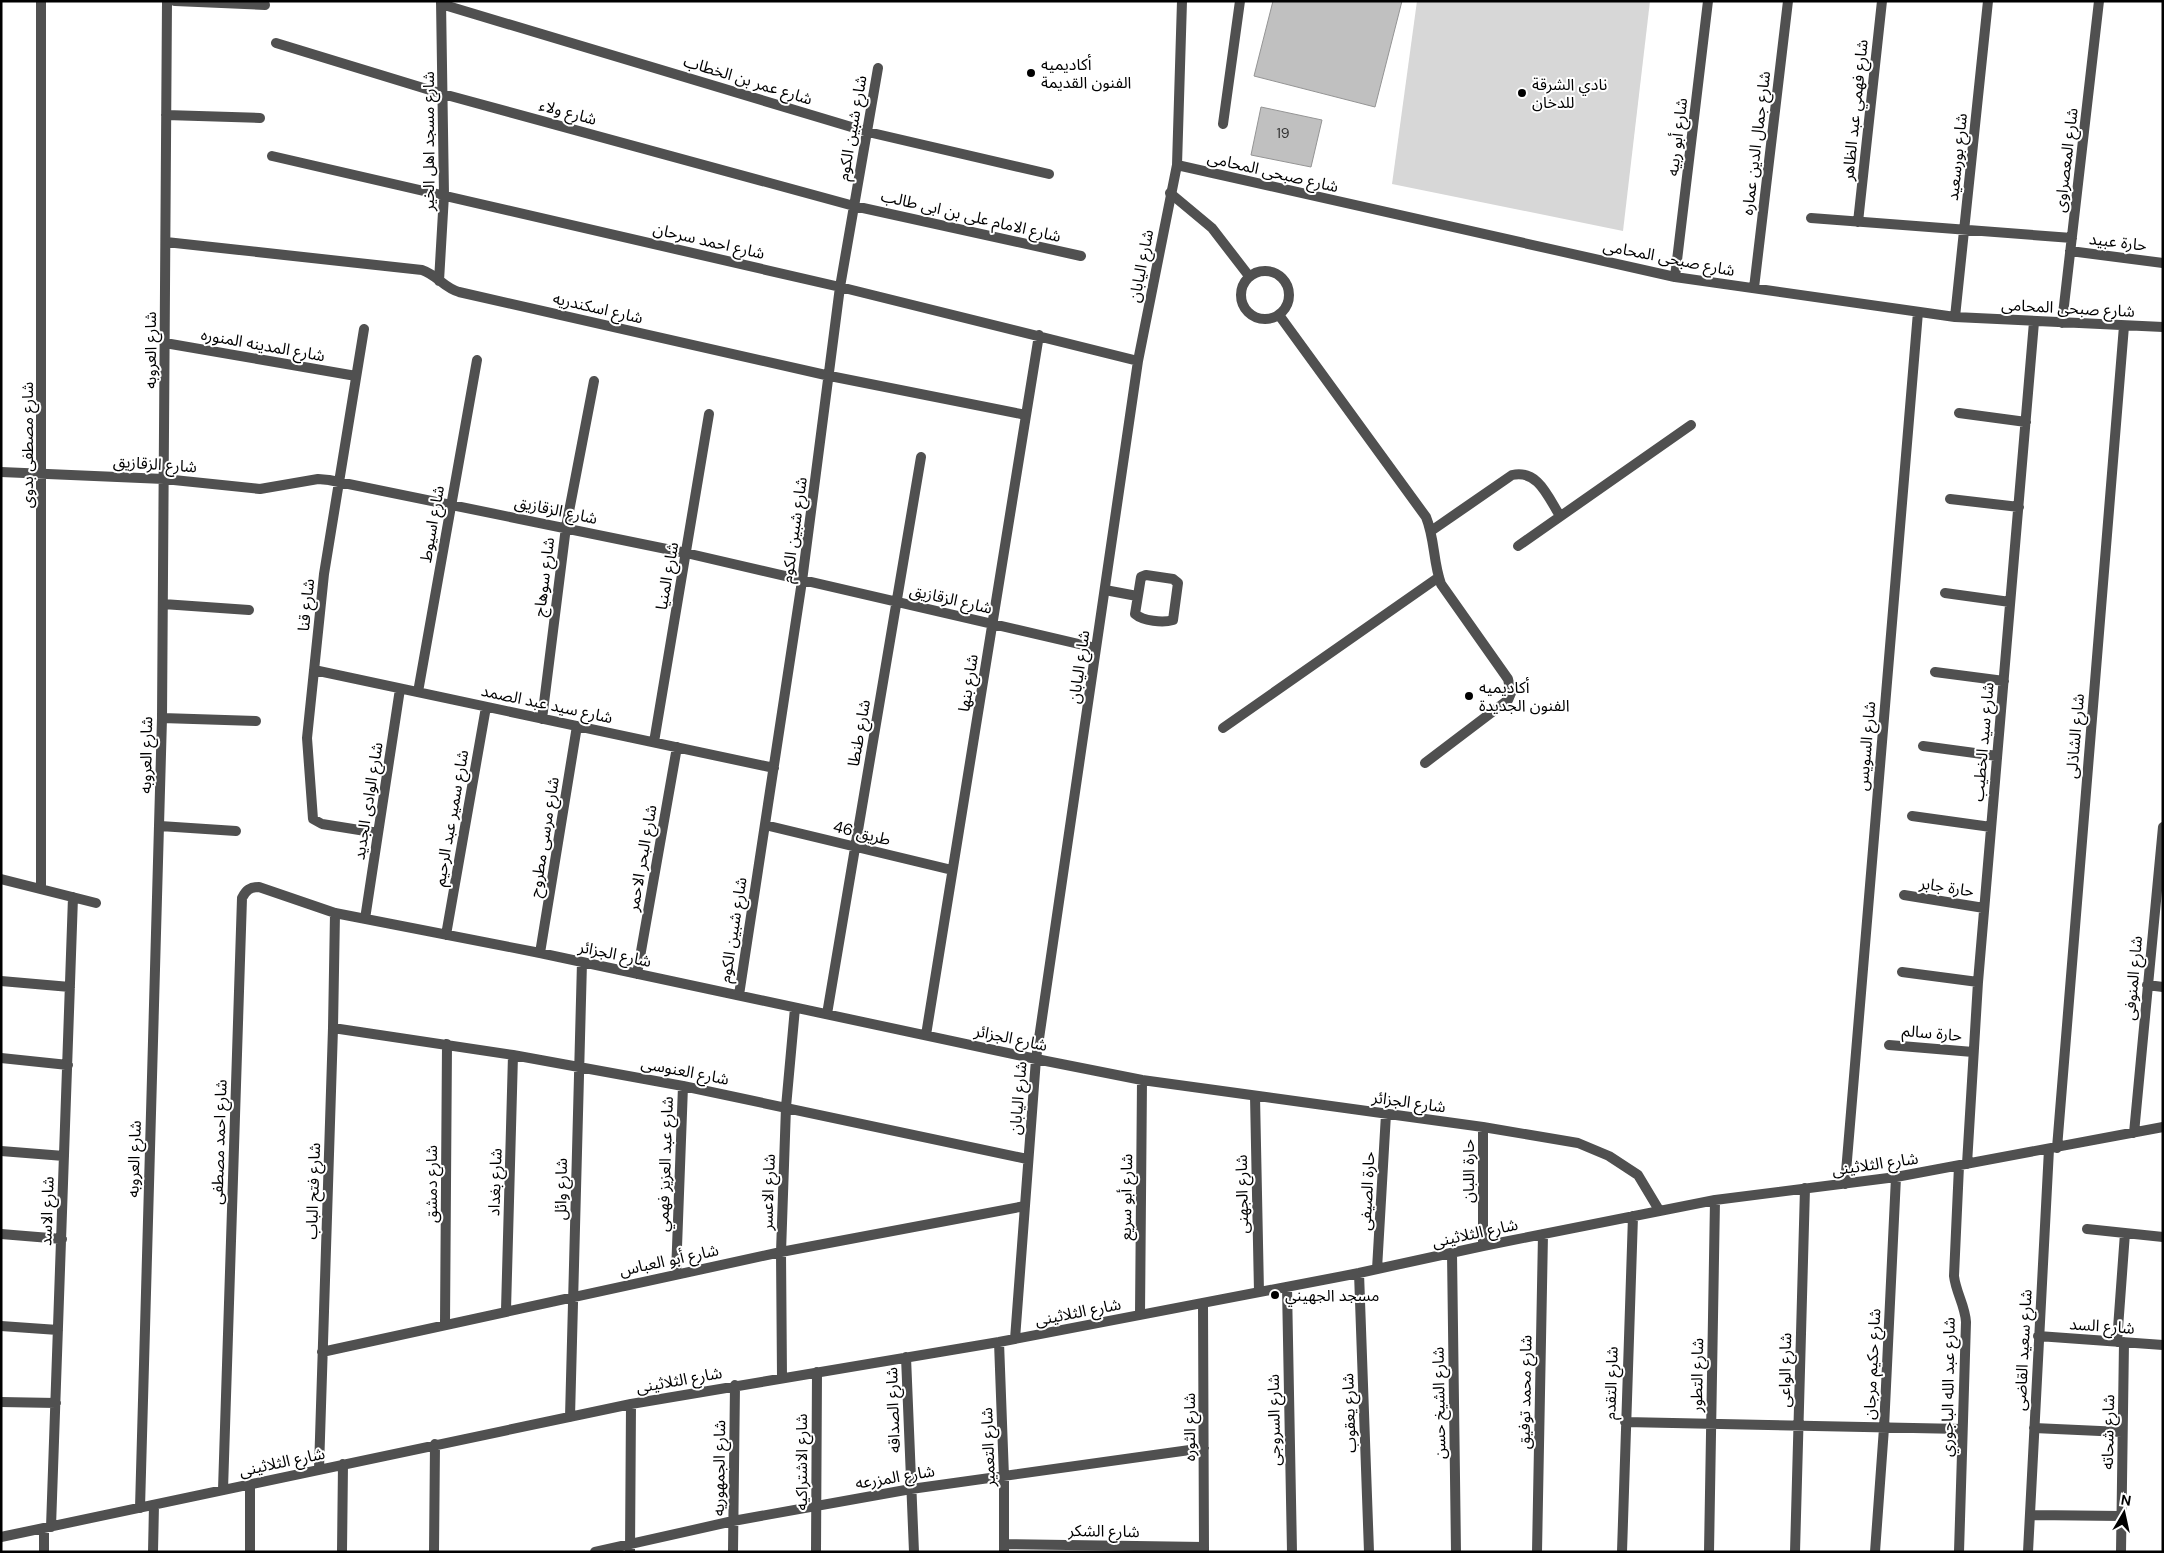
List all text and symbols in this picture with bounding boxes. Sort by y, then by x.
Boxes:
street label: شارع فهمي عبد الظاهر [1837,38,1875,183]
street label: شارع عمر بن الخطاب [680,50,815,111]
place label: أكاديميه الفنون القديمة [1041,54,1131,93]
marker: أكاديميه الفنون القديمة [1025,67,1037,79]
street label: شارع جمال الدين عماره [1737,70,1777,216]
street label: شارع مسجد اهل الخير [418,71,441,212]
street label: شارع شبين الكوم [832,74,874,183]
place label: نادي الشرقة للدخان [1532,74,1607,113]
marker: نادي الشرقة للدخان [1516,87,1528,99]
street label: شارع ولاء [537,94,599,132]
street label: شارع أبو ربيه [1662,97,1694,178]
street label: شارع المعصراوى [2049,106,2085,214]
street label: شارع بورسعيد [1942,112,1974,202]
house number: 19 [1276,124,1290,142]
street label: شارع صبحى المحامى [1205,147,1341,199]
street label: شارع الامام على بن ابى طالب [879,185,1063,249]
street label: شارع احمد سرحان [651,218,767,266]
street label: شارع اليابان [1124,228,1160,305]
street label: حارة عبيد [2088,228,2148,256]
street label: شارع صبحى المحامى [1601,235,1737,283]
street label: شارع اسكندريه [550,287,645,331]
street label: شارع صبحى المحامى [2001,294,2135,324]
street label: شارع العروبه [140,311,163,389]
street label: شارع المدينه المنوره [199,324,327,368]
street label: شارع مصطفى بدوى [17,382,40,508]
street label: شارع الزقازيق [112,451,198,479]
street label: شارع شبين الكوم [776,476,814,585]
street label: شارع اسيوط [415,484,451,565]
street label: شارع الزقازيق [512,491,599,531]
street label: شارع سوهاج [529,536,561,618]
street label: شارع المنيا [651,540,685,612]
street label: شارع قنا [293,578,321,633]
street label: شارع الزقازيق [907,579,994,621]
street label: شارع اليابان [1063,629,1097,705]
street label: شارع بنها [953,653,985,714]
place label: أكاديميه الفنون الجديدة [1479,677,1570,716]
street label: شارع سيد عبد الصمد [479,680,615,730]
street label: شارع سيد الخطيب [1967,681,2001,803]
marker: أكاديميه الفنون الجديدة [1463,690,1475,702]
street label: شارع الشاذلى [2061,693,2091,780]
street label: شارع طنطا [843,698,877,769]
street label: شارع السويس [1852,700,1882,792]
street label: شارع العروبه [135,716,159,794]
street label: شارع الوادى الجديد [348,741,390,862]
street label: شارع سمير عبد الرحيم [429,748,475,888]
street label: شارع مرسى مطروح [524,775,566,899]
street label: شارع البحر الاحمر [622,803,664,914]
street label: طريق 46 [831,816,893,850]
street label: حارة جابر [1917,872,1976,902]
street label: شارع شبين الكوم [714,876,754,985]
street label: شارع المنوفى [2119,935,2149,1021]
street label: شارع الجزائر [575,936,653,974]
street label: شارع الجزائر [971,1020,1049,1058]
street label: حارة سالم [1901,1020,1963,1048]
street label: شارع العنوسى [639,1052,731,1092]
street label: شارع اليابان [1004,1060,1034,1136]
street label: شارع احمد مصطفى [206,1079,234,1205]
street label: شارع الجزائر [1370,1086,1447,1120]
street label: شارع عبد العزيز فهمي [652,1096,680,1232]
street label: شارع العروبه [122,1120,148,1198]
street label: حارة اللبان [1458,1139,1479,1203]
street label: شارع فتح الباب [301,1142,327,1240]
street label: شارع دمشق [421,1145,444,1223]
street label: شارع بغداد [483,1148,509,1216]
street label: شارع الثلاثينى [1830,1148,1920,1182]
street label: حارة الصيفى [1354,1151,1380,1231]
street label: شارع الاعسر [756,1153,782,1232]
street label: شارع أبو سريع [1115,1153,1139,1241]
street label: شارع الجهنى [1231,1154,1255,1234]
street label: شارع وائل [550,1158,574,1220]
street label: شارع الاسد [35,1176,61,1246]
street label: شارع الثلاثينى [1430,1214,1520,1254]
street label: شارع أبو العباس [617,1239,721,1283]
place label: مسجد الجهيني [1285,1285,1379,1307]
marker: مسجد الجهيني [1269,1289,1281,1301]
street label: شارع سعيد القاضى [2009,1289,2039,1411]
street label: شارع الثلاثينى [1033,1293,1123,1333]
street label: شارع حكيم مرجان [1859,1308,1887,1420]
street label: شارع السد [2068,1313,2135,1341]
street label: شارع عبد الله الباجوري [1936,1317,1962,1457]
street label: شارع الواعى [1774,1333,1798,1408]
street label: شارع محمد توفيق [1514,1335,1538,1449]
street label: شارع التطور [1686,1338,1710,1413]
street label: شارع التقدم [1599,1346,1625,1420]
street label: شارع الشيخ حسن [1428,1347,1452,1459]
street label: شارع الثلاثينى [634,1362,724,1400]
street label: شارع الصداقه [881,1367,907,1453]
street label: شارع يعقوب [1337,1373,1363,1453]
street label: شارع السروجى [1263,1374,1287,1466]
street label: شارع الثوره [1179,1393,1202,1461]
street label: شارع شحاته [2097,1394,2121,1470]
street label: شارع التعمير [976,1407,1002,1488]
street label: شارع الاشتراكيه [791,1413,814,1511]
street label: شارع الجمهوريه [708,1420,732,1516]
street label: شارع الثلاثينى [237,1443,327,1483]
street label: شارع المزرعه [854,1460,937,1496]
north arrow [2099,1488,2149,1538]
text: N [2120,1490,2132,1510]
street label: شارع الشكر [1067,1520,1140,1544]

